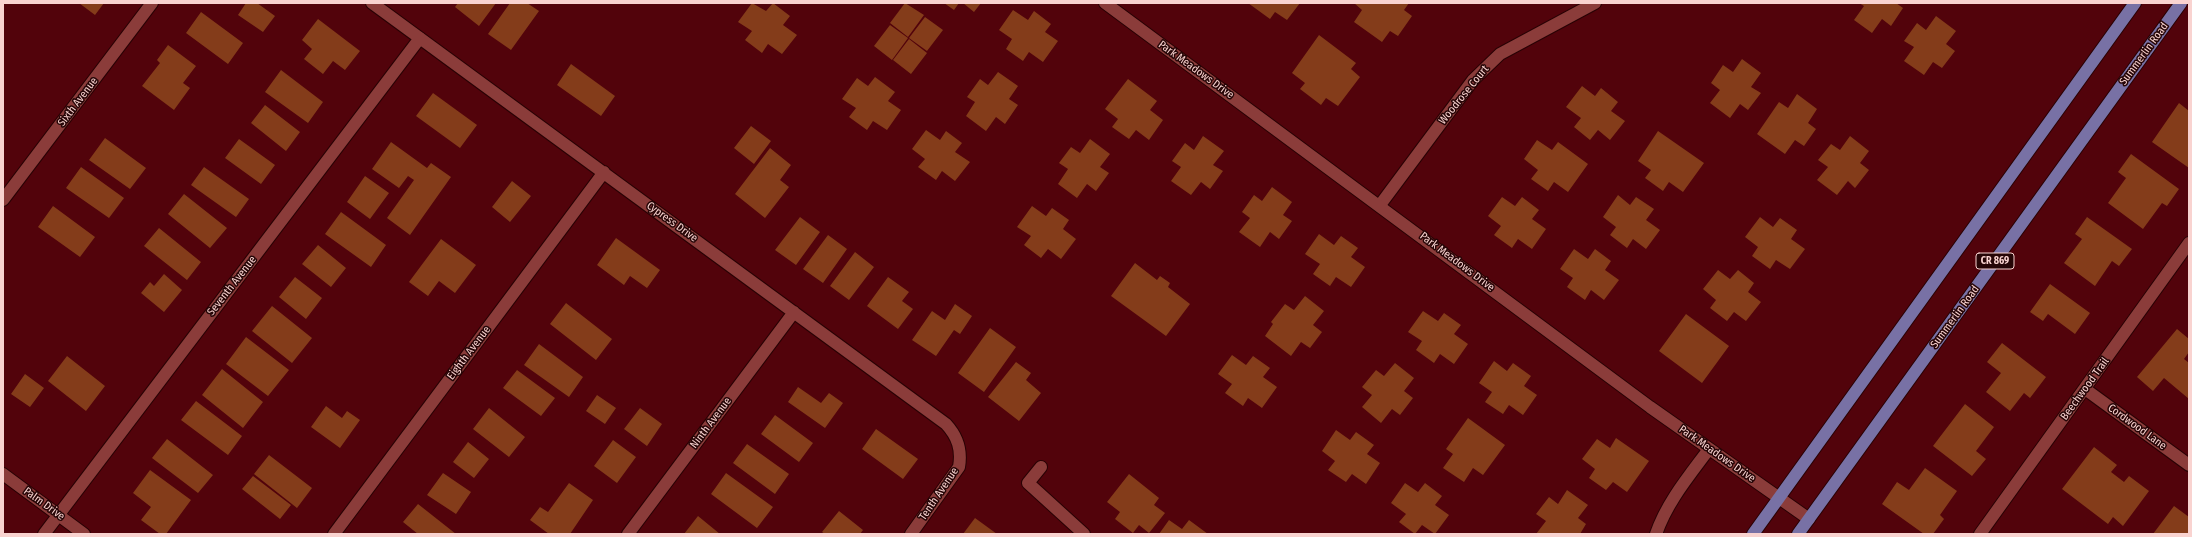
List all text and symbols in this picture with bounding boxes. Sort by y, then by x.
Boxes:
street label: Summerlin Road [2117,20,2171,88]
street label: Park Meadows Drive [1156,38,1236,102]
street label: Woodrose Court [1436,63,1492,127]
street label: Sixth Avenue [55,75,101,129]
street label: Cypress Drive [644,199,700,245]
street label: Park Meadows Drive [1417,230,1497,294]
road number: CR 869 [1976,253,2014,269]
street label: Seventh Avenue [205,254,259,318]
street label: Summerlin Road [1928,283,1982,351]
street label: Eighth Avenue [444,323,494,383]
street label: Beechwood Trail [2058,355,2112,423]
street label: Ninth Avenue [688,395,734,451]
street label: Cordwood Lane [2105,401,2169,453]
street label: Park Meadows Drive [1676,423,1758,485]
street label: Tenth Avenue [917,465,961,523]
street label: Palm Drive [21,485,67,523]

